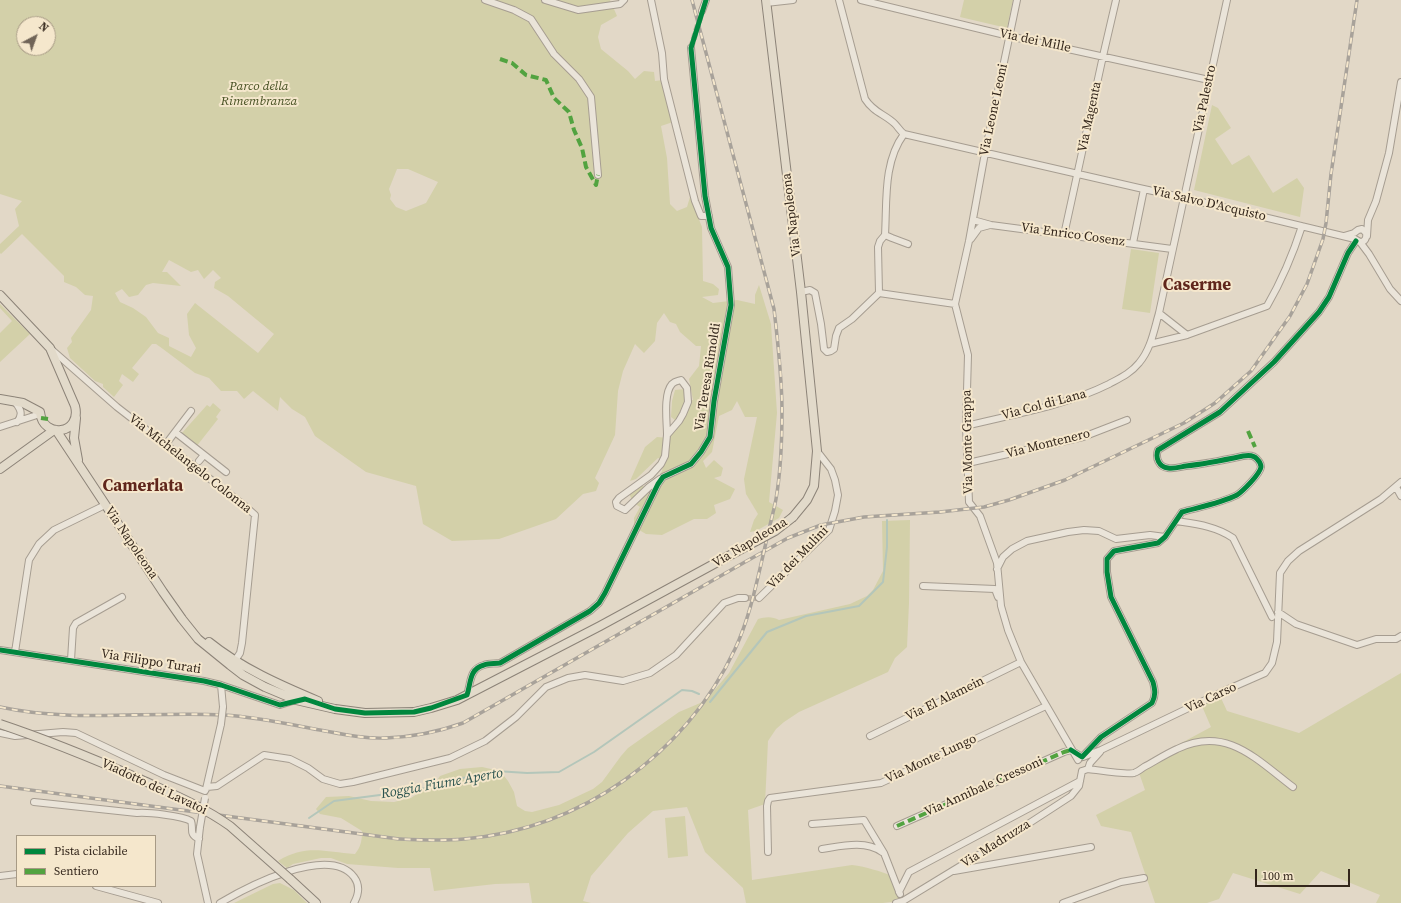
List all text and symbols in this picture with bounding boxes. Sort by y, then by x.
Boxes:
north arrow [16,16,56,56]
text: N [36,19,51,36]
street label: Via dei Mille [998,26,1072,56]
street label: Via Leone Leoni [977,62,1011,158]
street label: Via Palestro [1190,64,1220,134]
park label: Parco della Rimembranza [221,79,297,110]
street label: Via Magenta [1075,80,1105,154]
street label: Via Napoleona [779,172,805,258]
street label: Via Salvo D'Acquisto [1151,183,1267,225]
street label: Via Enrico Cosenz [1020,220,1126,250]
district label: Caserme [1163,276,1231,296]
street label: Via Teresa Rimoldi [692,322,724,432]
street label: Via Col di Lana [1000,386,1088,424]
street label: Via Monte Grappa [959,390,977,494]
street label: Via Michelangelo Colonna [125,411,255,517]
street label: Via Montenero [1004,426,1092,462]
district label: Camerlata [103,477,183,497]
street label: Via Napoleona [101,504,161,582]
street label: Via Napoleona [710,515,790,571]
street label: Via dei Mulini [764,523,832,593]
street label: Via Filippo Turati [100,646,202,678]
street label: Via El Alamein [903,673,987,725]
street label: Via Carso [1183,679,1239,717]
street label: Via Monte Lungo [883,731,979,787]
street label: Via Annibale Cressoni [922,754,1046,820]
street label: Viadotto dei Lavatoi [99,756,209,818]
water label: Roggia Fiume Aperto [380,765,504,803]
street label: Via Madruzza [958,816,1034,872]
legend [16,835,156,887]
text: Pista ciclabile [54,843,128,859]
scale bar [1257,861,1352,887]
text: Sentiero [54,863,99,879]
text: 100 m [1262,868,1294,884]

